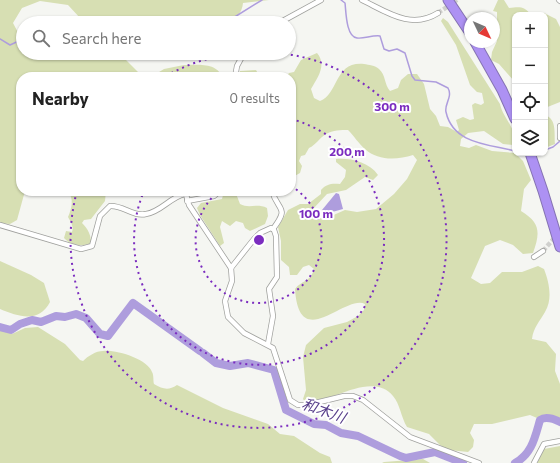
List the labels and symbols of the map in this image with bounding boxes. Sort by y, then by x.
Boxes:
north arrow [464,12,500,48]
text: 300 m [374,99,410,113]
text: 200 m [329,144,365,158]
text: 100 m [299,206,333,220]
centre of rings [252,233,266,247]
water label: 和木川 [300,394,350,427]

